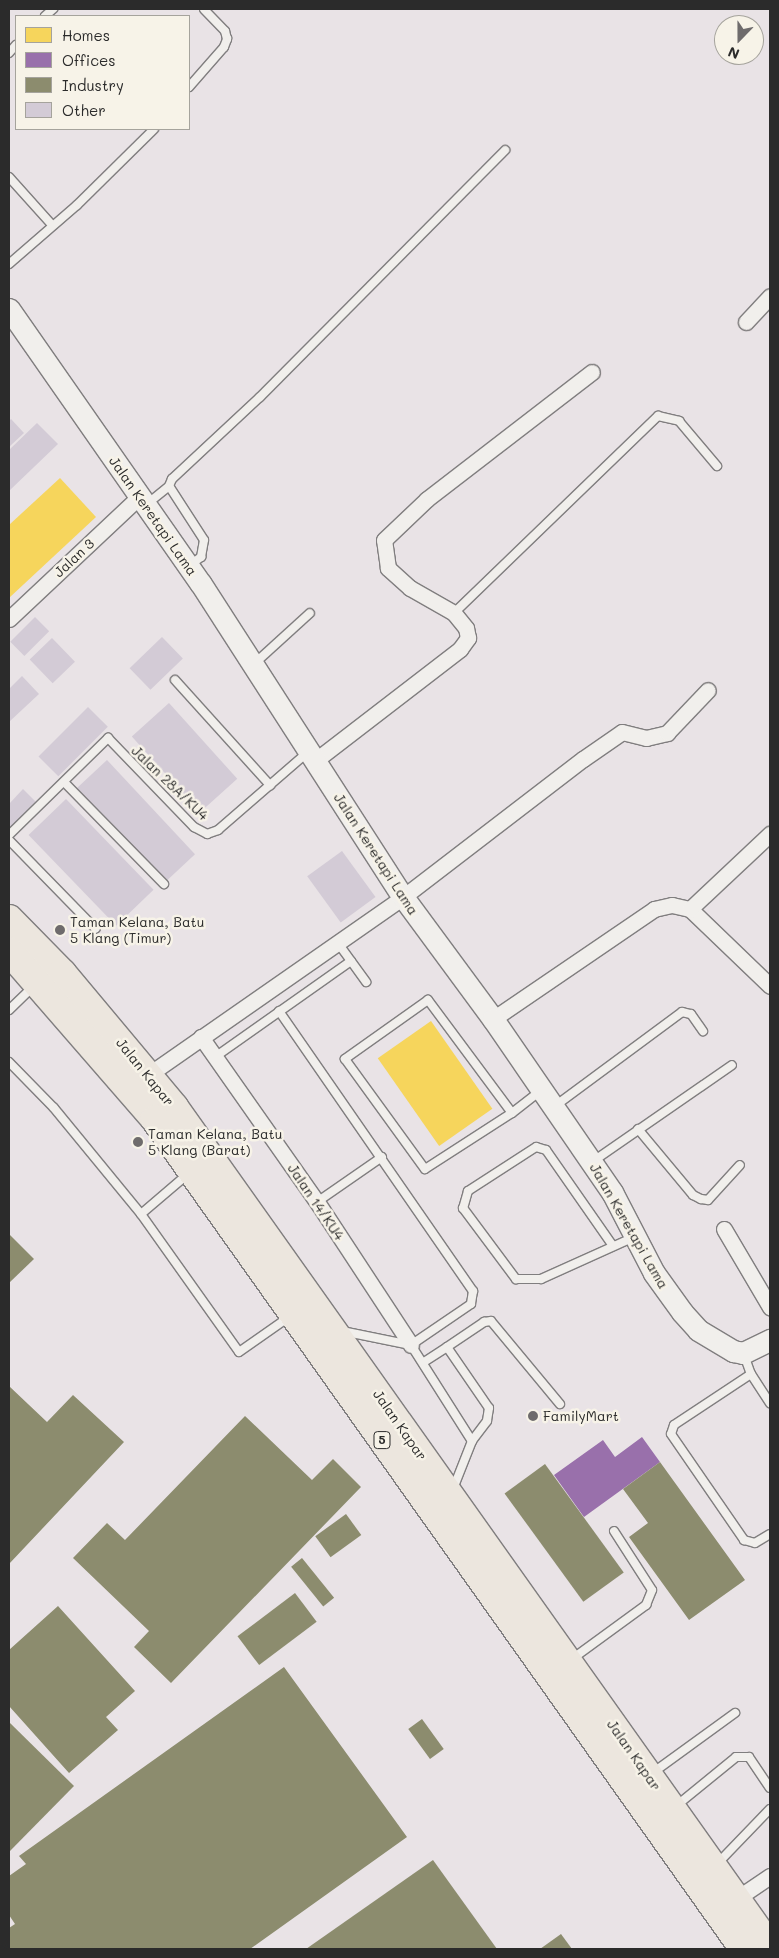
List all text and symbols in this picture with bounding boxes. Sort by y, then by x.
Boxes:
legend [15,15,190,130]
north arrow [714,15,764,65]
text: Homes [62,25,110,45]
text: N [725,43,742,64]
text: Offices [62,50,116,70]
text: Industry [62,75,124,95]
text: Other [62,100,106,120]
street label: Jalan Keretapi Lama [105,453,201,579]
street label: Jalan 3 [50,535,98,581]
street label: Jalan 28A/KU4 [128,742,212,824]
street label: Jalan Keretapi Lama [330,790,422,918]
place label: Taman Kelana, Batu 5 Klang (Timur) [70,914,204,946]
marker: Taman Kelana, Batu 5 Klang (Timur) [54,924,66,936]
street label: Jalan Kapar [113,1035,177,1109]
place label: Taman Kelana, Batu 5 Klang (Barat) [148,1126,282,1158]
marker: Taman Kelana, Batu 5 Klang (Barat) [132,1136,144,1148]
street label: Jalan Keretapi Lama [586,1160,672,1292]
street label: Jalan 14/KU4 [284,1161,348,1243]
street label: Jalan Kapar [369,1386,431,1464]
place label: FamilyMart [543,1408,619,1424]
marker: FamilyMart [527,1410,539,1422]
road number: 5 [373,1430,391,1450]
street label: Jalan Kapar [603,1716,665,1794]

